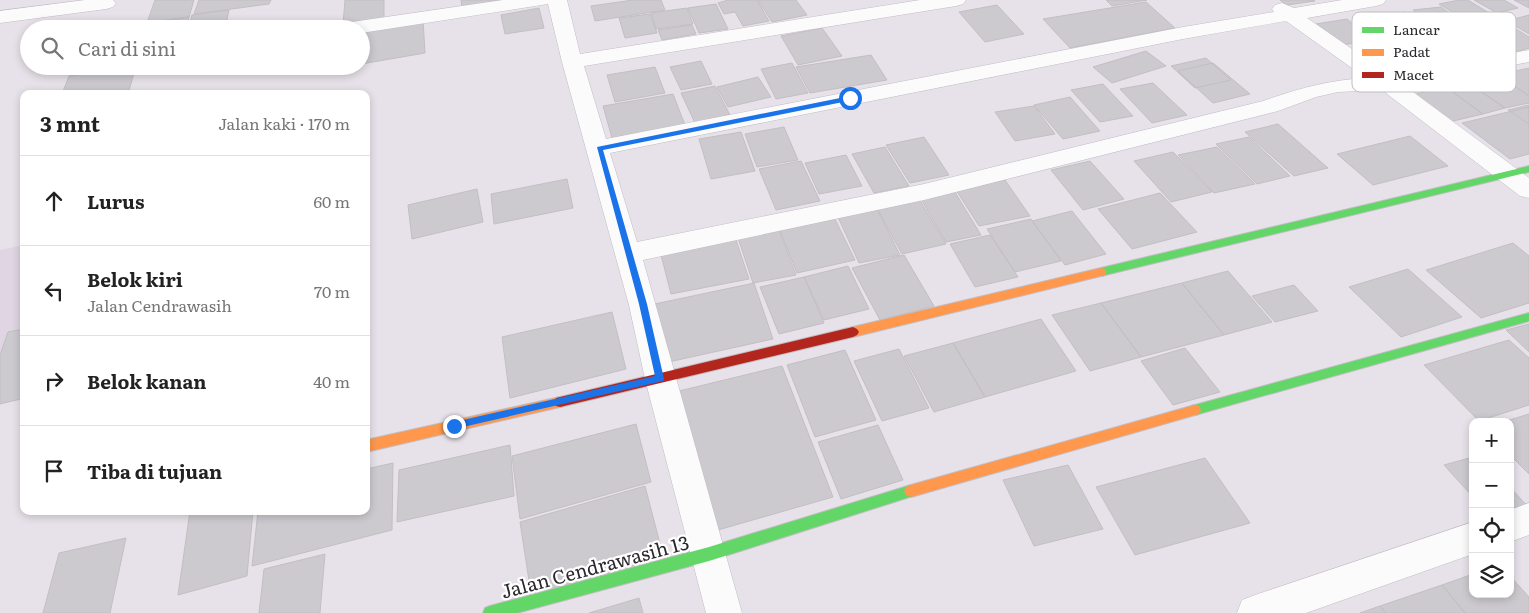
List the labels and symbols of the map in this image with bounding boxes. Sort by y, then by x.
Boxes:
legend [1352,12,1516,92]
text: Lancar [1393,19,1440,39]
text: Padat [1393,41,1431,61]
text: Macet [1393,64,1434,84]
route start [839,87,862,110]
route end [443,415,466,438]
street label: Jalan Cendrawasih 13 [497,527,692,605]

